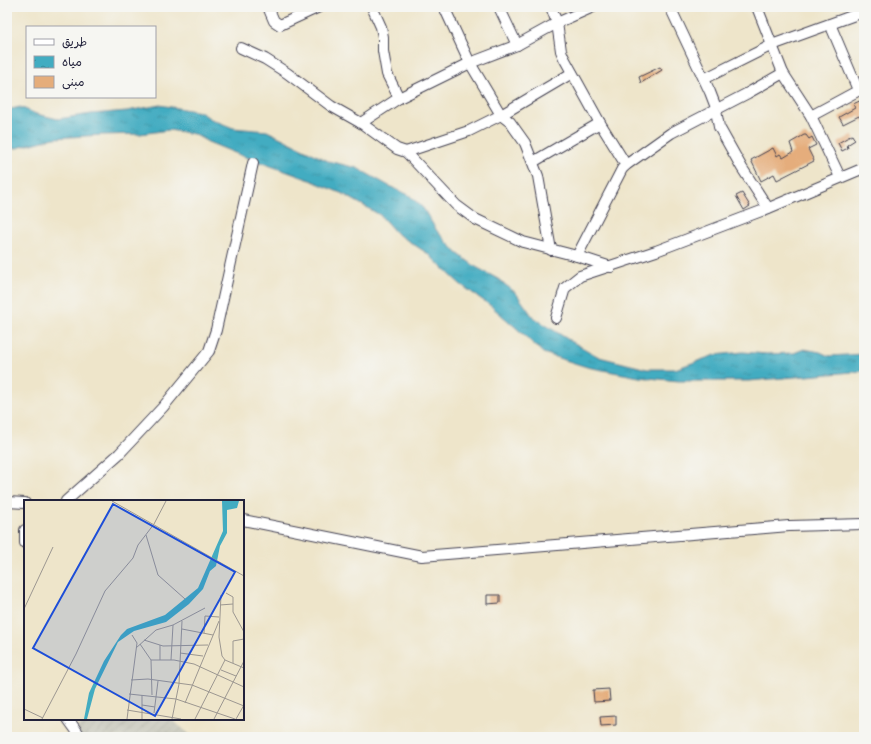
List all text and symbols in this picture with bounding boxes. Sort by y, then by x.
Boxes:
legend [26,26,156,98]
text: طريق [62,35,87,50]
text: مياه [62,55,82,70]
text: مبنى [62,75,85,90]
inset map [24,500,244,720]

